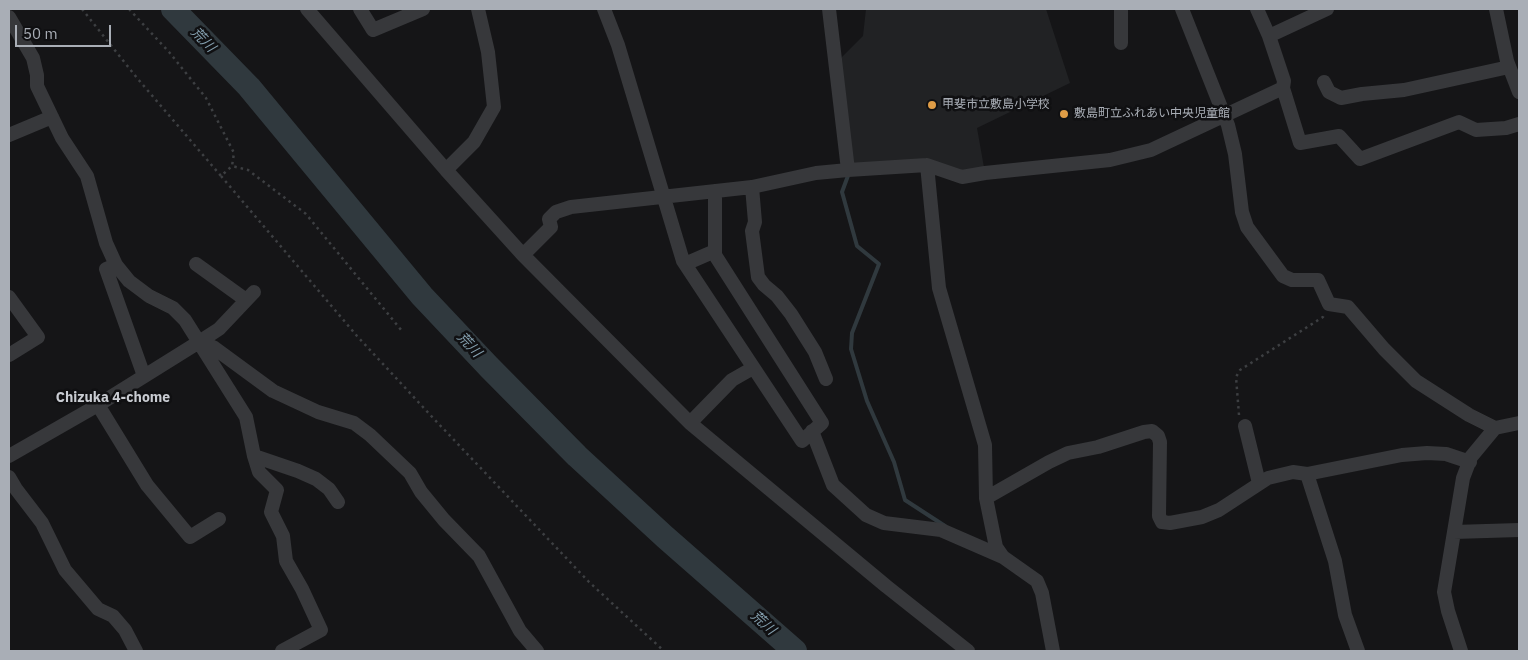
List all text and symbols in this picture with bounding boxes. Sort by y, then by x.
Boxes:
scale bar [18,15,114,47]
text: 50 m [23,24,58,43]
water label: 荒川 [187,24,219,56]
place label: 甲斐市立敷島小学校 [942,98,1050,112]
marker: 甲斐市立敷島小学校 [926,99,938,111]
place label: 敷島町立ふれあい中央児童館 [1074,107,1230,121]
marker: 敷島町立ふれあい中央児童館 [1058,108,1070,120]
water label: 荒川 [453,329,485,361]
district label: Chizuka 4-chome [56,390,170,406]
water label: 荒川 [747,607,779,639]

